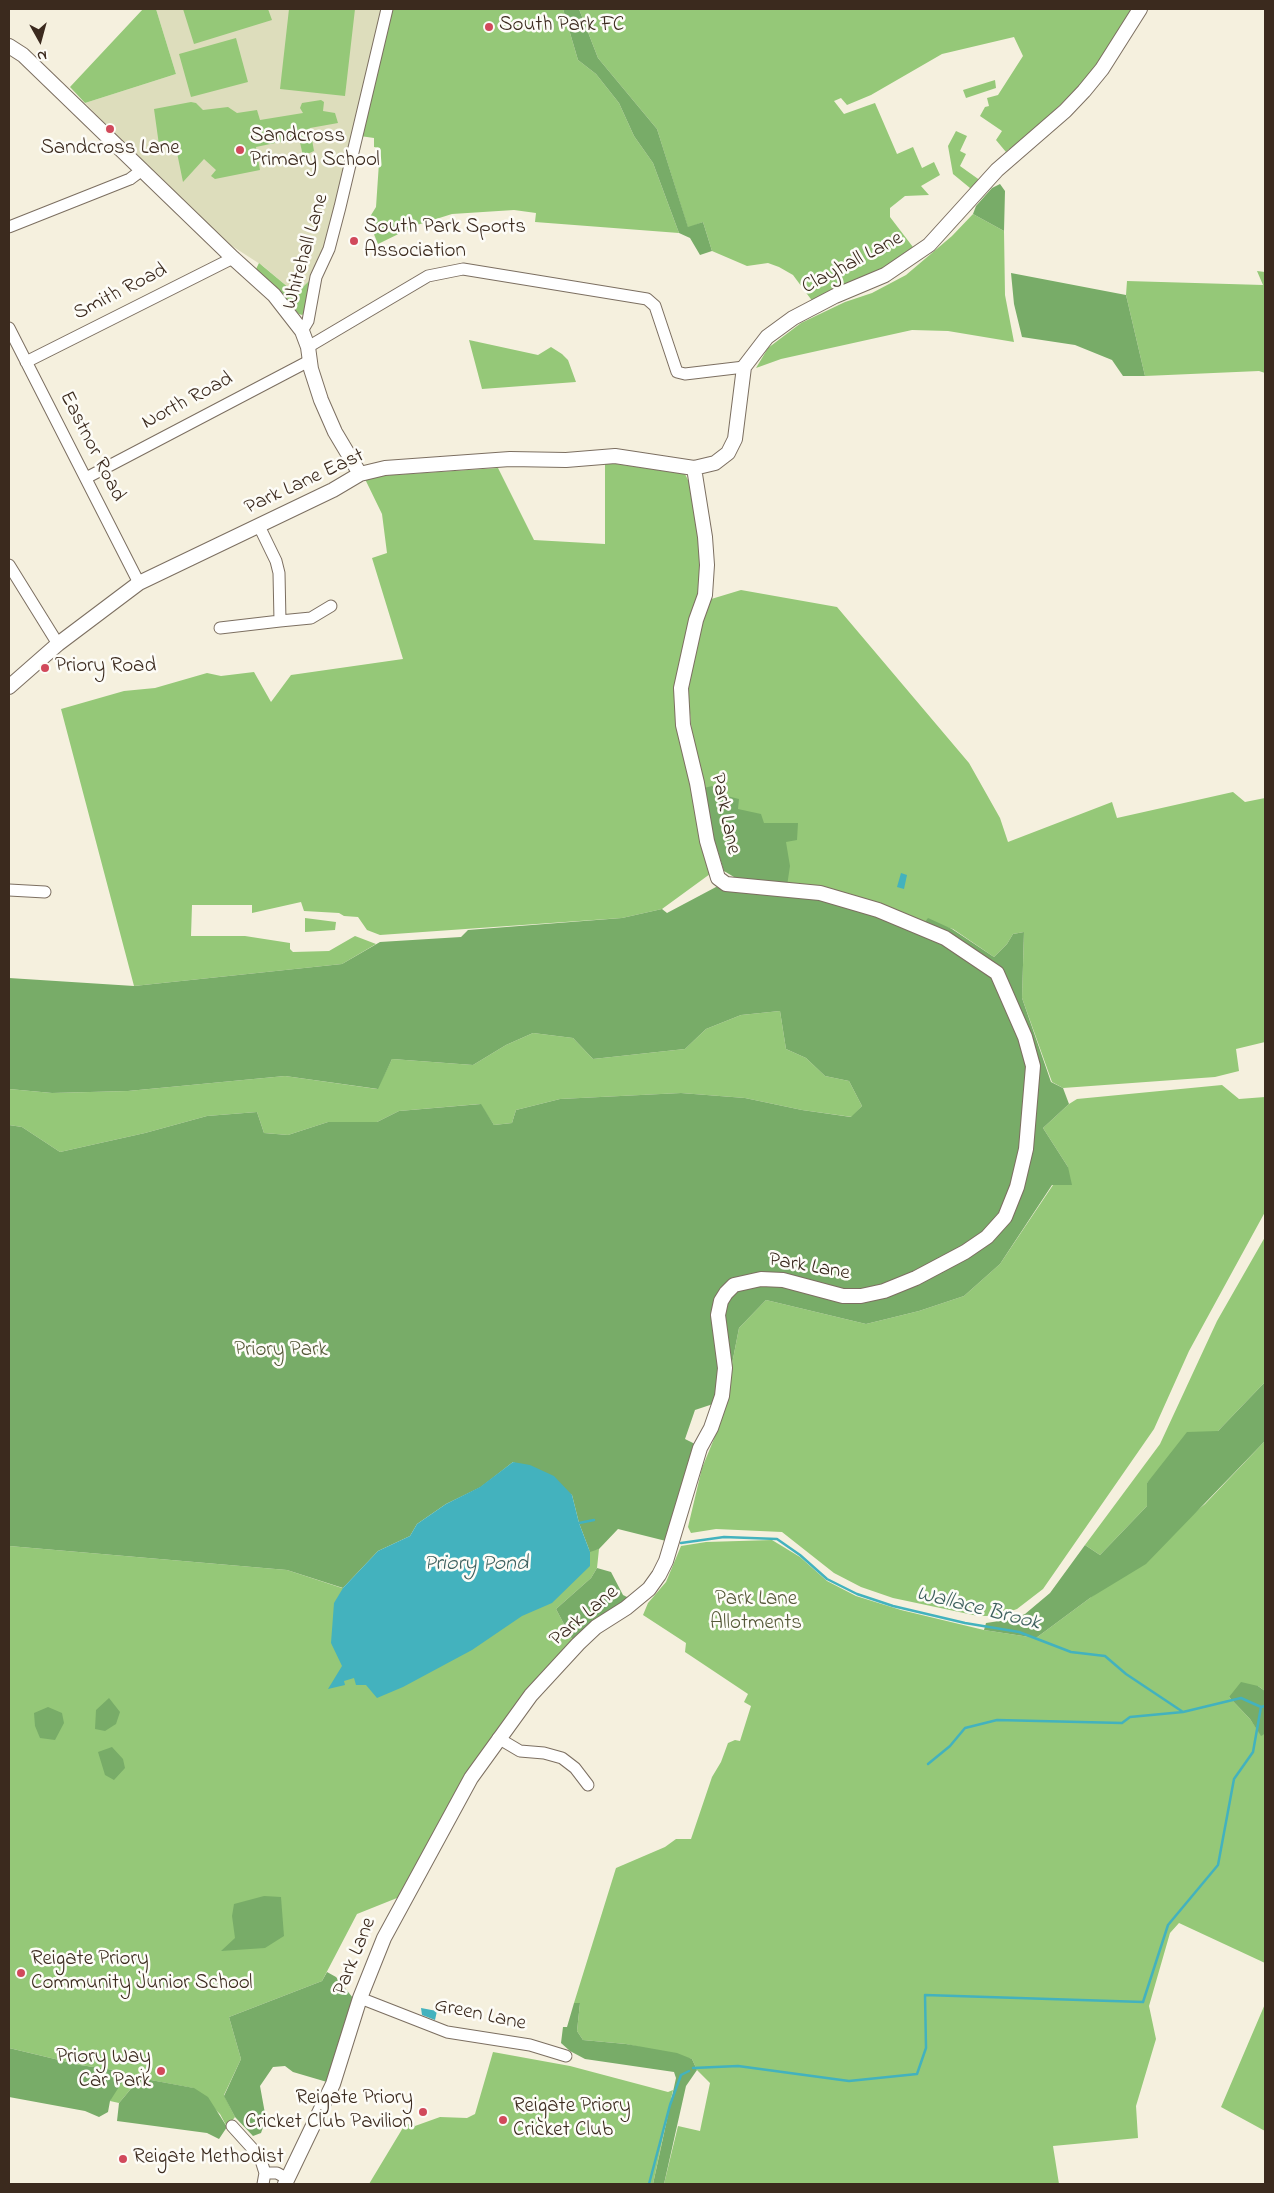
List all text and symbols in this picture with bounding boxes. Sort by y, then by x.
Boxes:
place label: South Park FC [499,14,624,40]
north arrow [15,15,65,65]
marker: South Park FC [483,21,495,33]
text: N [36,44,48,66]
marker: Sandcross Lane [104,123,116,135]
place label: Sandcross Primary School [250,125,380,175]
place label: Sandcross Lane [40,137,180,163]
marker: Sandcross Primary School [234,144,246,156]
street label: Whitehall Lane [278,191,336,313]
place label: South Park Sports Association [364,216,526,266]
street label: Clayhall Lane [798,227,908,301]
marker: South Park Sports Association [348,235,360,247]
street label: Smith Road [70,259,172,327]
street label: North Road [138,368,238,436]
street label: Eastnor Road [52,388,130,506]
street label: Park Lane East [241,444,369,522]
place label: Priory Road [55,655,156,681]
marker: Priory Road [39,662,51,674]
street label: Park Lane [703,771,745,857]
street label: Park Lane [766,1248,852,1288]
park label: Priory Park [234,1339,328,1365]
water label: Priory Pond [424,1552,528,1578]
street label: Park Lane [545,1581,625,1653]
water label: Wallace Brook [913,1582,1043,1638]
park label: Park Lane Allotments [710,1588,802,1638]
street label: Park Lane [329,1914,383,2000]
place label: Reigate Priory Community Junior School [31,1948,253,1998]
marker: Reigate Priory Community Junior School [15,1967,27,1979]
street label: Green Lane [432,1994,528,2038]
place label: Priory Way Car Park [56,2046,151,2096]
marker: Priory Way Car Park [155,2065,167,2077]
place label: Reigate Priory Cricket Club Pavilion [245,2087,413,2137]
place label: Reigate Priory Cricket Club [513,2095,631,2145]
marker: Reigate Priory Cricket Club Pavilion [417,2106,429,2118]
marker: Reigate Priory Cricket Club [497,2114,509,2126]
place label: Reigate Methodist [133,2146,284,2172]
marker: Reigate Methodist [117,2153,129,2165]

